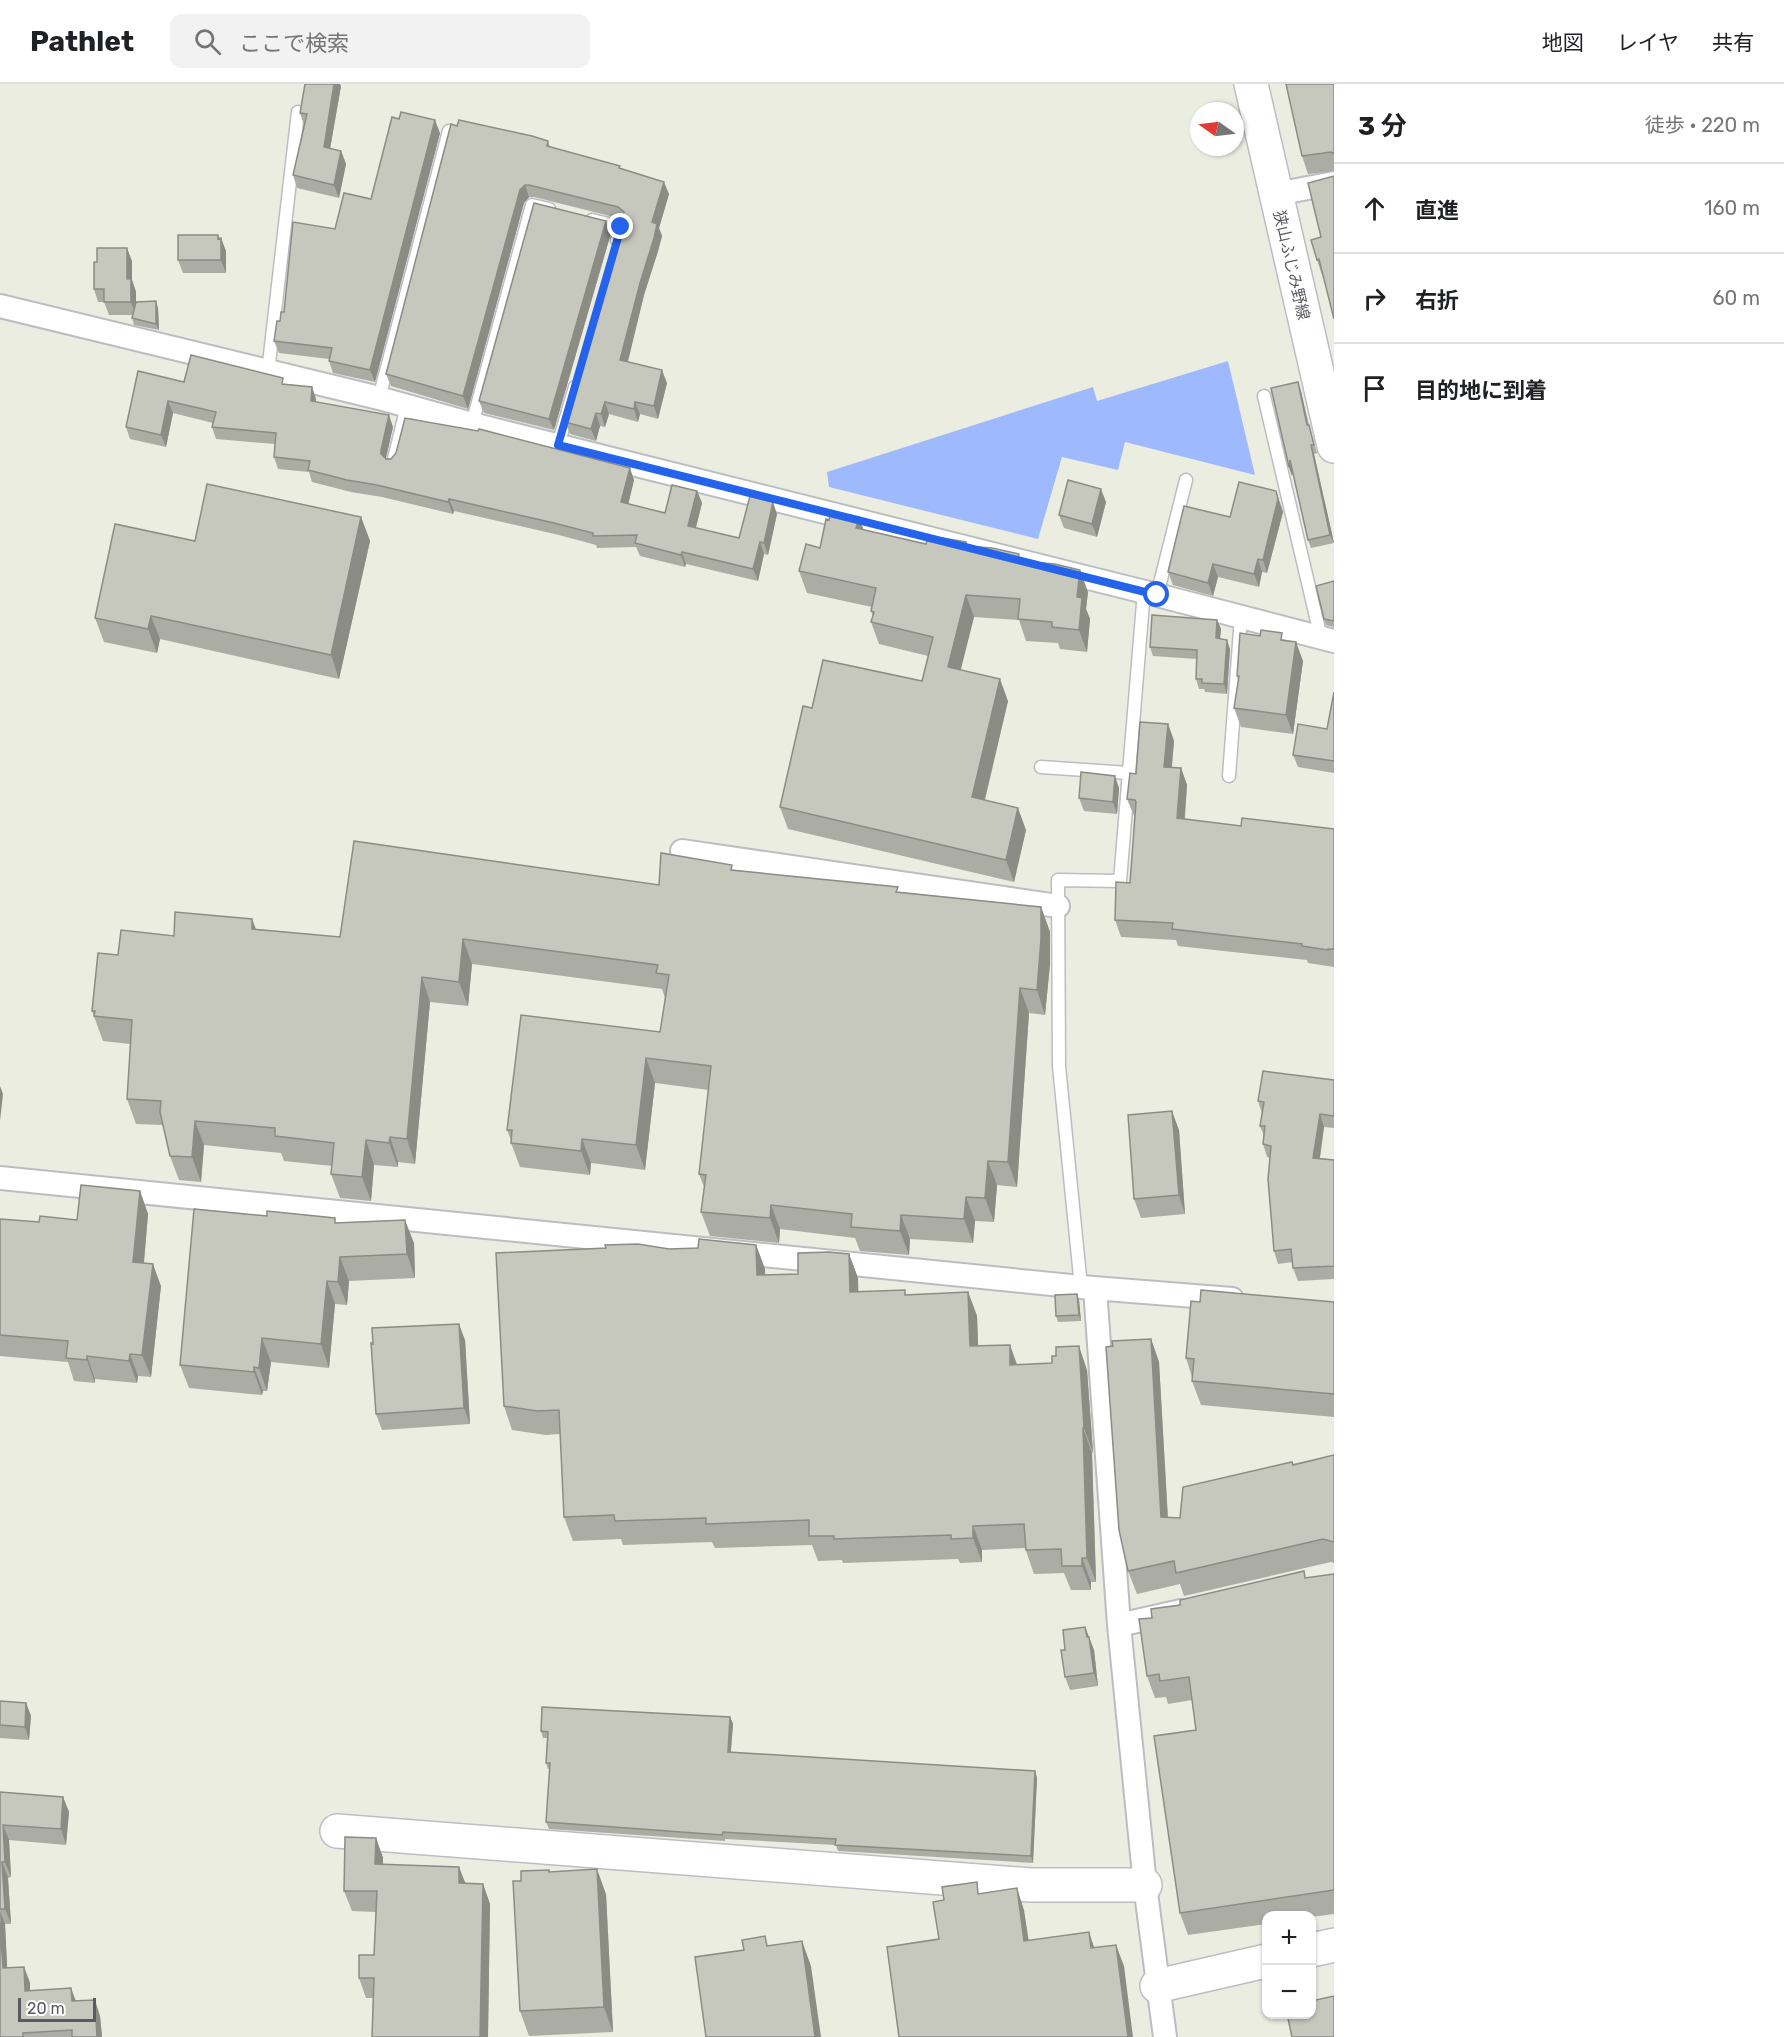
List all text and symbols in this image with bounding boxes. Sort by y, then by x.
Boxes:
search box [170,14,590,68]
text: Pathlet [30,25,134,58]
icon: search [191,25,224,58]
text: ここで検索 [239,30,349,57]
text: 地図 [1542,30,1584,55]
text: レイヤ [1617,30,1679,55]
text: 共有 [1712,30,1754,55]
north arrow [1190,102,1244,156]
text: 3 分 [1358,111,1407,142]
text: 徒歩 · 220 m [1645,113,1760,137]
icon: ahead [1358,192,1391,225]
text: 160 m [1704,196,1760,220]
text: 直進 [1415,197,1459,224]
street label: 狭山ふじみ野線 [1270,208,1313,322]
route end [607,213,633,239]
icon: right [1358,282,1391,315]
text: 60 m [1713,286,1760,310]
text: 右折 [1415,287,1459,314]
icon: arrive [1358,372,1391,405]
text: 目的地に到着 [1415,377,1547,404]
route start [1143,581,1169,607]
map controls [1262,1911,1316,2019]
button: + [1262,1911,1316,1965]
button: − [1262,1965,1316,2019]
scale bar [18,1995,96,2022]
text: 20 m [27,1999,65,2018]

